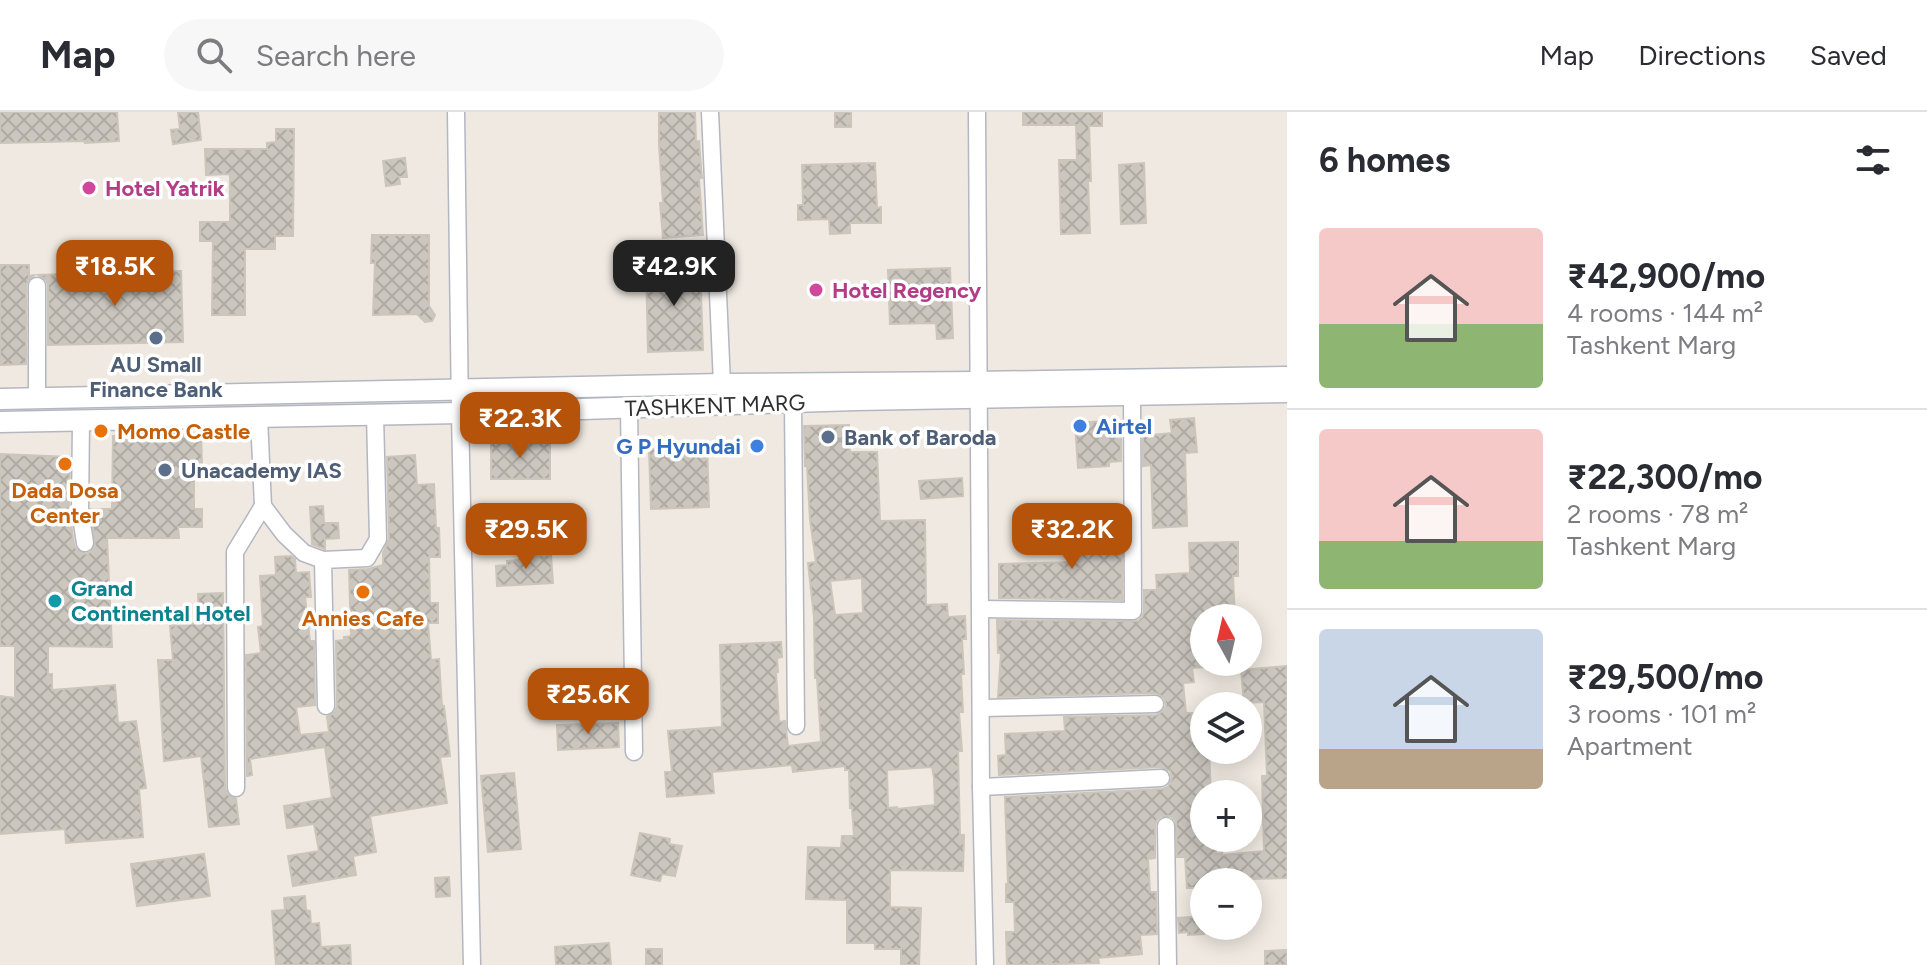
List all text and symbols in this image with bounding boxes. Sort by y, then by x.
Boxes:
search box [164,19,724,91]
text: Map [40,32,116,78]
icon: search [192,33,236,77]
text: Search here [256,37,416,74]
text: Map [1540,38,1594,72]
text: Directions [1638,38,1766,72]
text: Saved [1810,38,1887,72]
icon: filters [1851,138,1895,182]
text: 6 homes [1319,140,1450,181]
place label: Hotel Yatrik [105,175,225,202]
marker: Hotel Yatrik [80,179,98,197]
pin: ₹18.5K [50,240,180,308]
pin: ₹42.9K [609,240,739,308]
text: ₹18.5K [74,250,156,282]
text: ₹42.9K [631,250,717,282]
text: ₹42,900/mo [1567,256,1765,297]
icon: home [1383,260,1479,356]
place label: Hotel Regency [832,277,982,304]
marker: Hotel Regency [807,281,825,299]
text: 4 rooms · 144 m² [1567,297,1763,329]
marker: AU Small Finance Bank [147,329,165,347]
text: Tashkent Marg [1567,329,1736,361]
place label: AU Small Finance Bank [89,351,223,403]
street label: TASHKENT MARG [624,389,806,422]
pin: ₹22.3K [455,392,585,460]
text: ₹22.3K [478,402,562,434]
place label: Airtel [1096,413,1152,440]
marker: Airtel [1071,417,1089,435]
place label: Momo Castle [117,418,250,445]
marker: Momo Castle [92,422,110,440]
place label: Bank of Baroda [844,424,997,451]
marker: Bank of Baroda [819,428,837,446]
place label: G P Hyundai [616,433,741,460]
marker: G P Hyundai [748,437,766,455]
marker: Dada Dosa Center [56,455,74,473]
place label: Unacademy IAS [181,457,342,484]
text: ₹22,300/mo [1567,457,1763,498]
marker: Unacademy IAS [156,461,174,479]
icon: home [1383,461,1479,557]
place label: Dada Dosa Center [11,477,119,529]
text: 2 rooms · 78 m² [1567,498,1748,530]
pin: ₹29.5K [461,503,591,571]
pin: ₹32.2K [1007,503,1137,571]
text: ₹29.5K [484,513,568,545]
text: ₹32.2K [1030,513,1114,545]
text: Tashkent Marg [1567,530,1736,562]
place label: Grand Continental Hotel [71,575,251,627]
marker: Annies Cafe [354,583,372,601]
marker: Grand Continental Hotel [46,592,64,610]
north arrow [1190,604,1262,676]
map controls [1190,604,1262,940]
place label: Annies Cafe [302,605,424,632]
text: ₹29,500/mo [1567,657,1763,698]
icon: home [1383,661,1479,757]
pin: ₹25.6K [523,668,653,736]
text: ₹25.6K [546,678,630,710]
button: layers [1190,692,1262,764]
text: 3 rooms · 101 m² [1567,698,1756,730]
text: Apartment [1567,730,1693,762]
button: + [1190,780,1262,852]
button: − [1190,868,1262,940]

